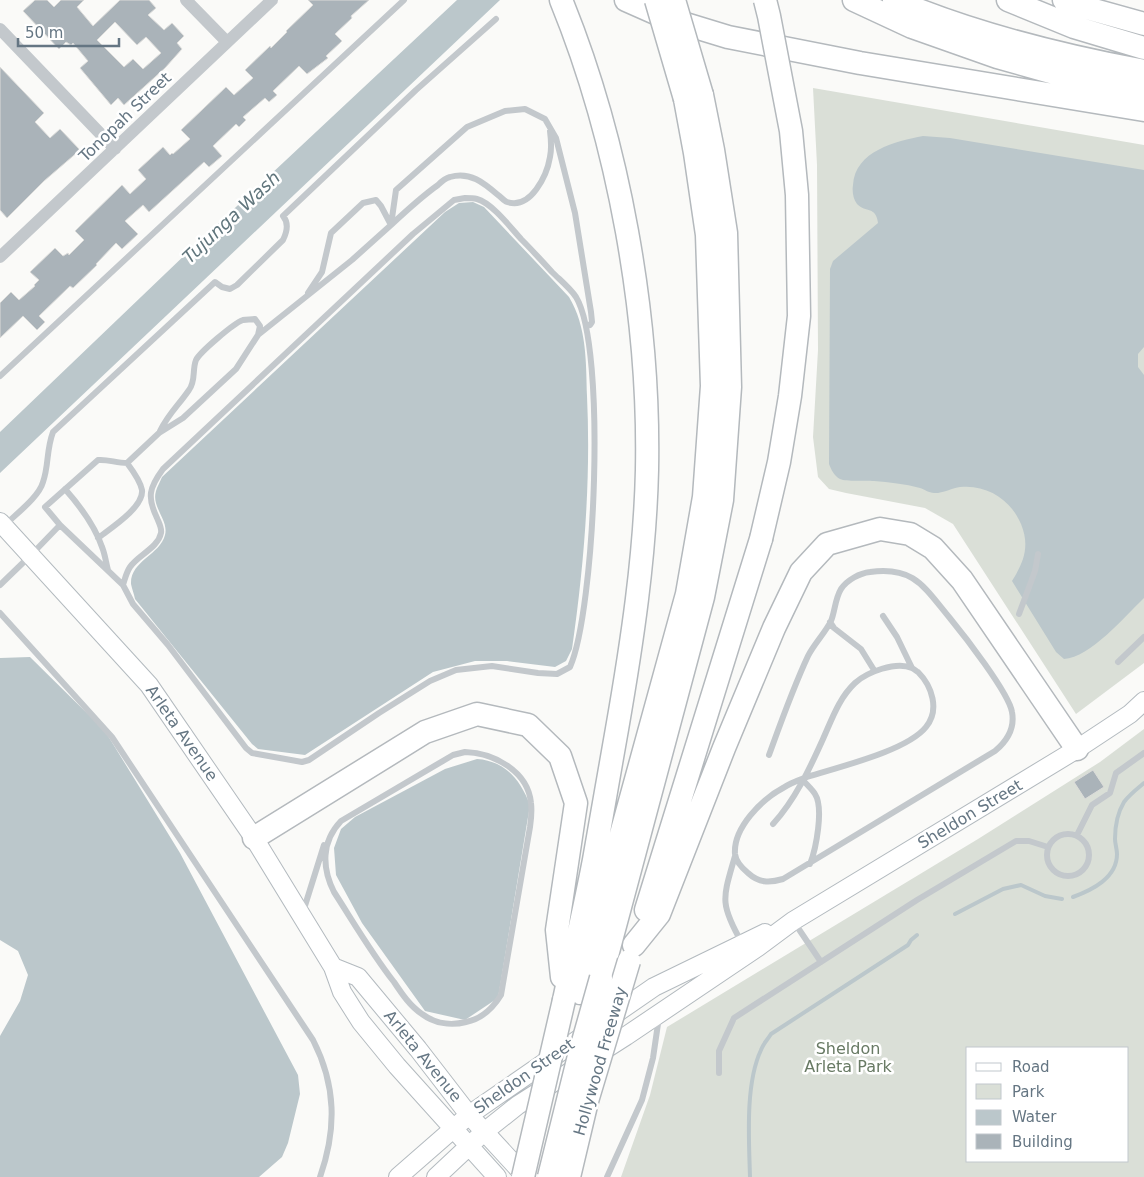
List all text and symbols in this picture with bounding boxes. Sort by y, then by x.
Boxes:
scale bar [18,15,119,47]
text: 50 m [25,24,63,42]
street label: Tonopah Street [74,68,175,166]
water label: Tujunga Wash [178,167,284,267]
street label: Arleta Avenue [142,682,222,784]
street label: Sheldon Street [914,775,1026,853]
street label: Hollywood Freeway [570,984,630,1138]
street label: Arleta Avenue [380,1006,466,1106]
street label: Sheldon Street [470,1034,578,1118]
park label: Sheldon Arleta Park [804,1039,893,1076]
legend [966,1047,1129,1162]
text: Road [1012,1058,1050,1076]
text: Park [1012,1083,1045,1101]
text: Water [1012,1108,1057,1126]
text: Building [1012,1133,1073,1151]

